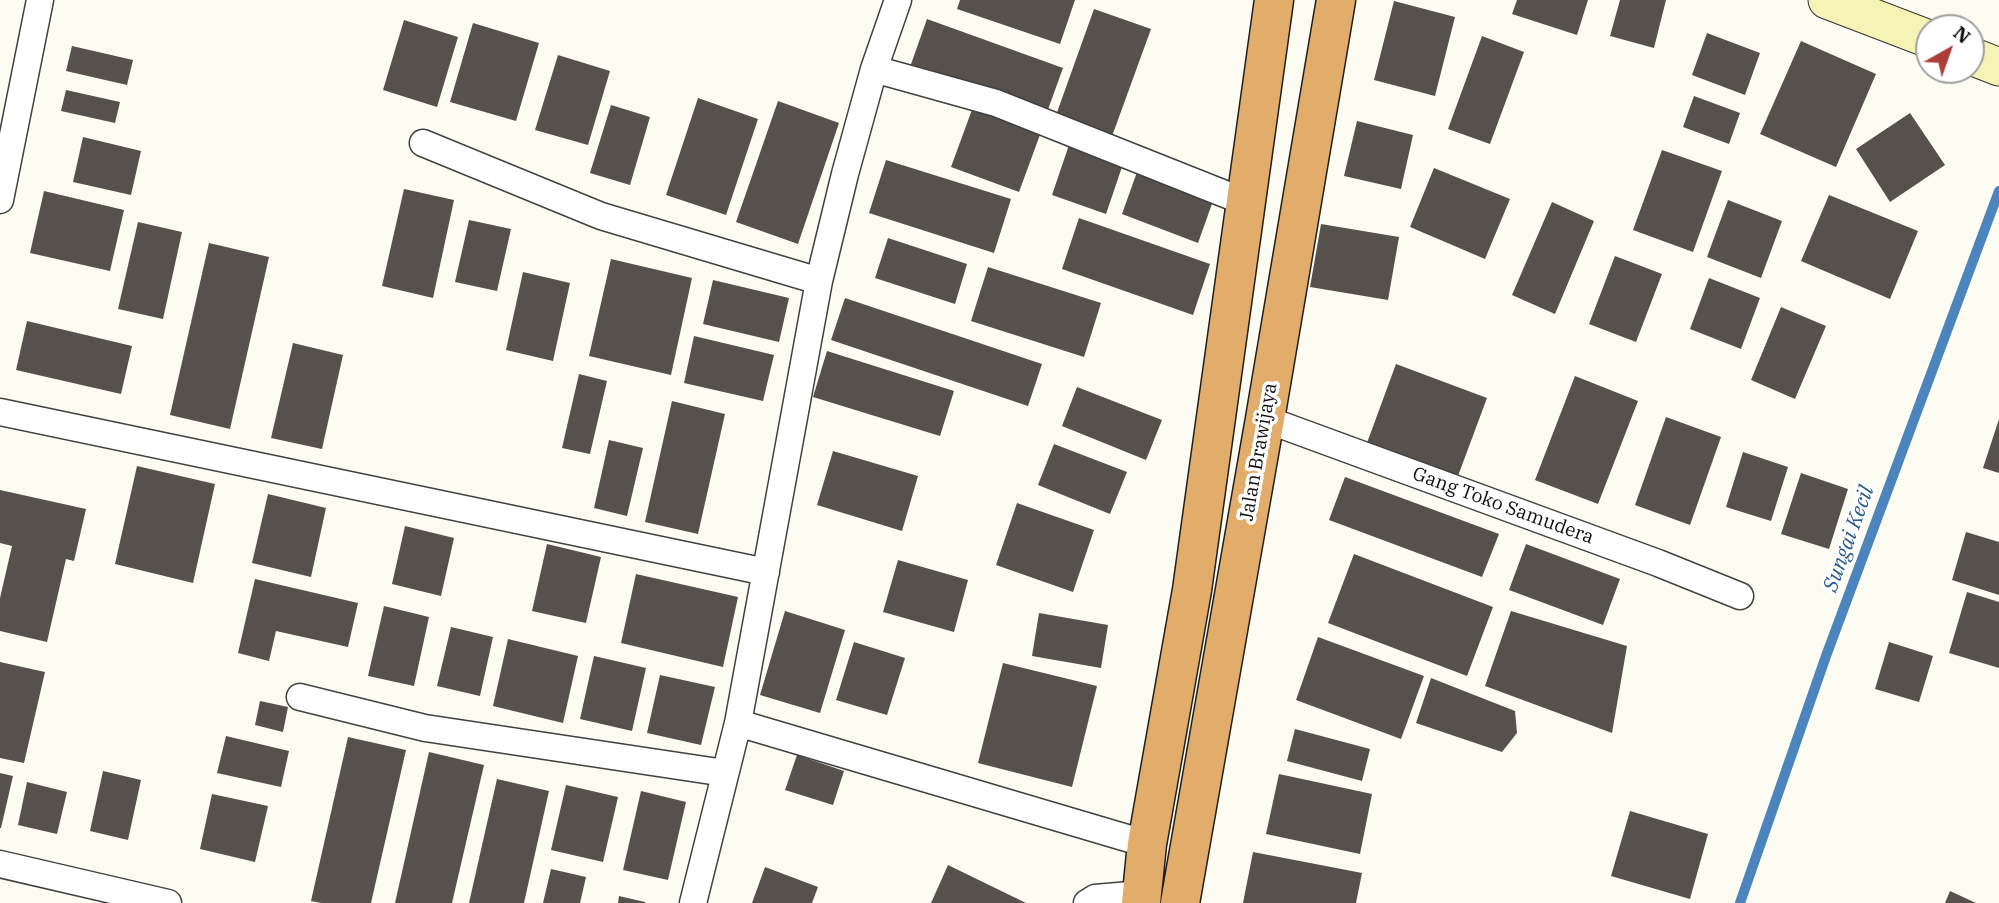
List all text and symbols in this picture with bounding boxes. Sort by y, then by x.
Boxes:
north arrow [1915,14,1985,84]
text: N [1949,20,1976,48]
street label: Jalan Brawijaya [1236,381,1282,523]
street label: Gang Toko Samudera [1409,463,1597,549]
water label: Sungai Kecil [1818,483,1880,595]

